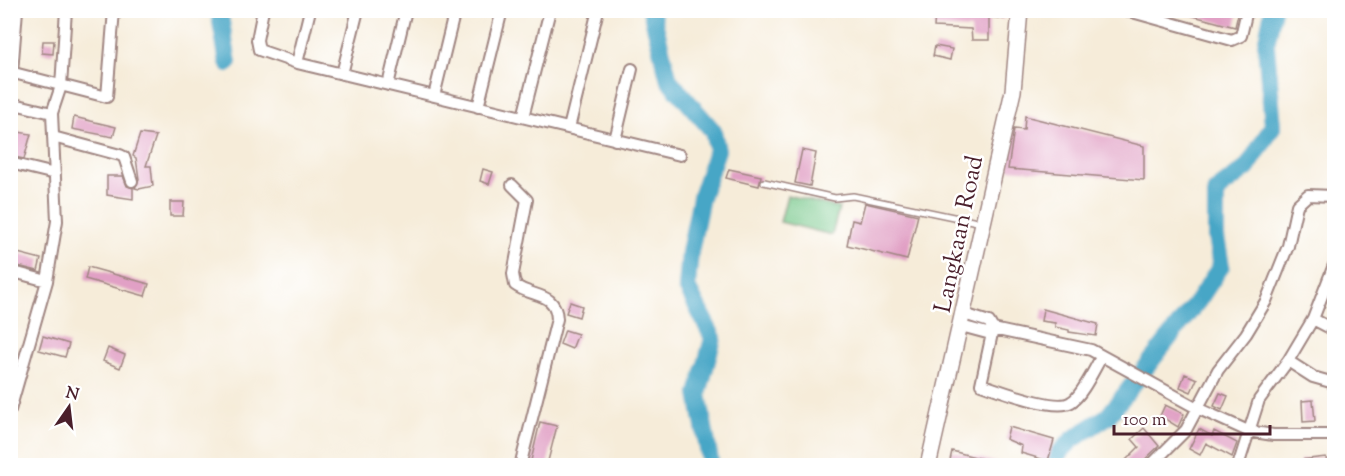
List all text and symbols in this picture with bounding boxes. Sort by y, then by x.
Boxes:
street label: Langkaan Road [927,152,993,316]
north arrow [39,377,99,437]
text: N [63,382,81,408]
scale bar [1114,398,1270,436]
text: 100 m [1123,408,1167,434]

